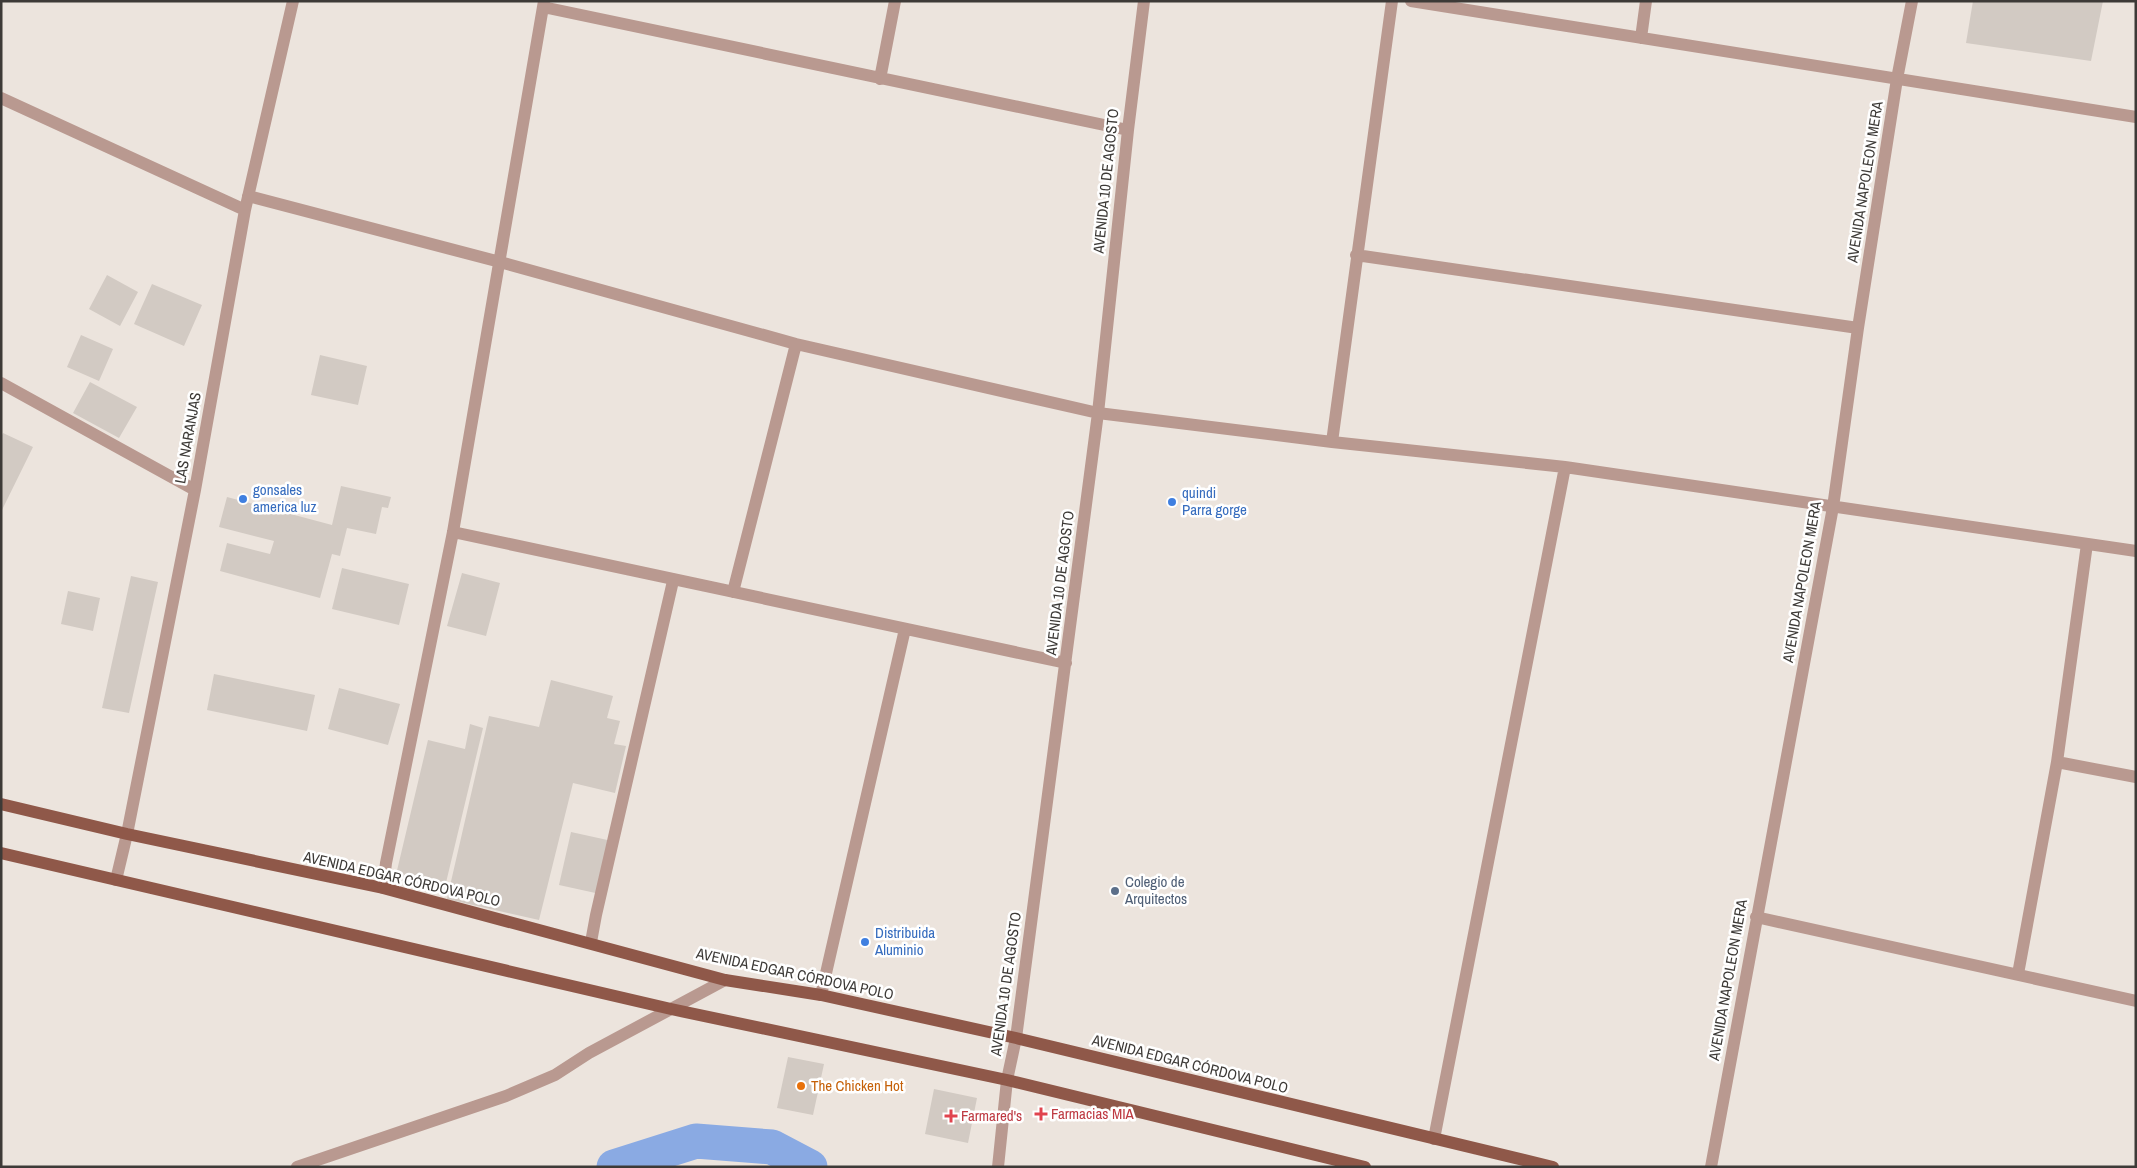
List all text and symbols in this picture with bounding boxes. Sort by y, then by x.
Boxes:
street label: AVENIDA NAPOLEON MERA [1841,99,1888,265]
street label: AVENIDA 10 DE AGOSTO [1087,108,1124,255]
street label: LAS NARANJAS [169,391,206,485]
place label: gonsales america luz [253,479,317,517]
place label: quindi Parra gorge [1182,482,1247,520]
marker: gonsales america luz [237,493,249,505]
marker: quindi Parra gorge [1166,496,1178,508]
street label: AVENIDA NAPOLEON MERA [1777,499,1826,665]
street label: AVENIDA 10 DE AGOSTO [1040,510,1079,657]
street label: AVENIDA EDGAR CÓRDOVA POLO [301,845,503,911]
place label: Colegio de Arquitectos [1124,871,1187,909]
marker: Colegio de Arquitectos [1109,885,1121,897]
street label: AVENIDA NAPOLEON MERA [1703,897,1752,1063]
street label: AVENIDA 10 DE AGOSTO [985,911,1026,1058]
place label: Distribuida Aluminio [874,922,935,960]
marker: Distribuida Aluminio [859,936,871,948]
street label: AVENIDA EDGAR CÓRDOVA POLO [694,942,896,1005]
street label: AVENIDA EDGAR CÓRDOVA POLO [1089,1029,1290,1098]
place label: The Chicken Hot [811,1075,904,1096]
marker: The Chicken Hot [795,1080,807,1092]
place label: Farmacias MIA [1051,1103,1135,1124]
place label: Farmared's [961,1105,1022,1126]
marker: Farmacias MIA [1035,1108,1047,1120]
marker: Farmared's [945,1110,957,1122]

